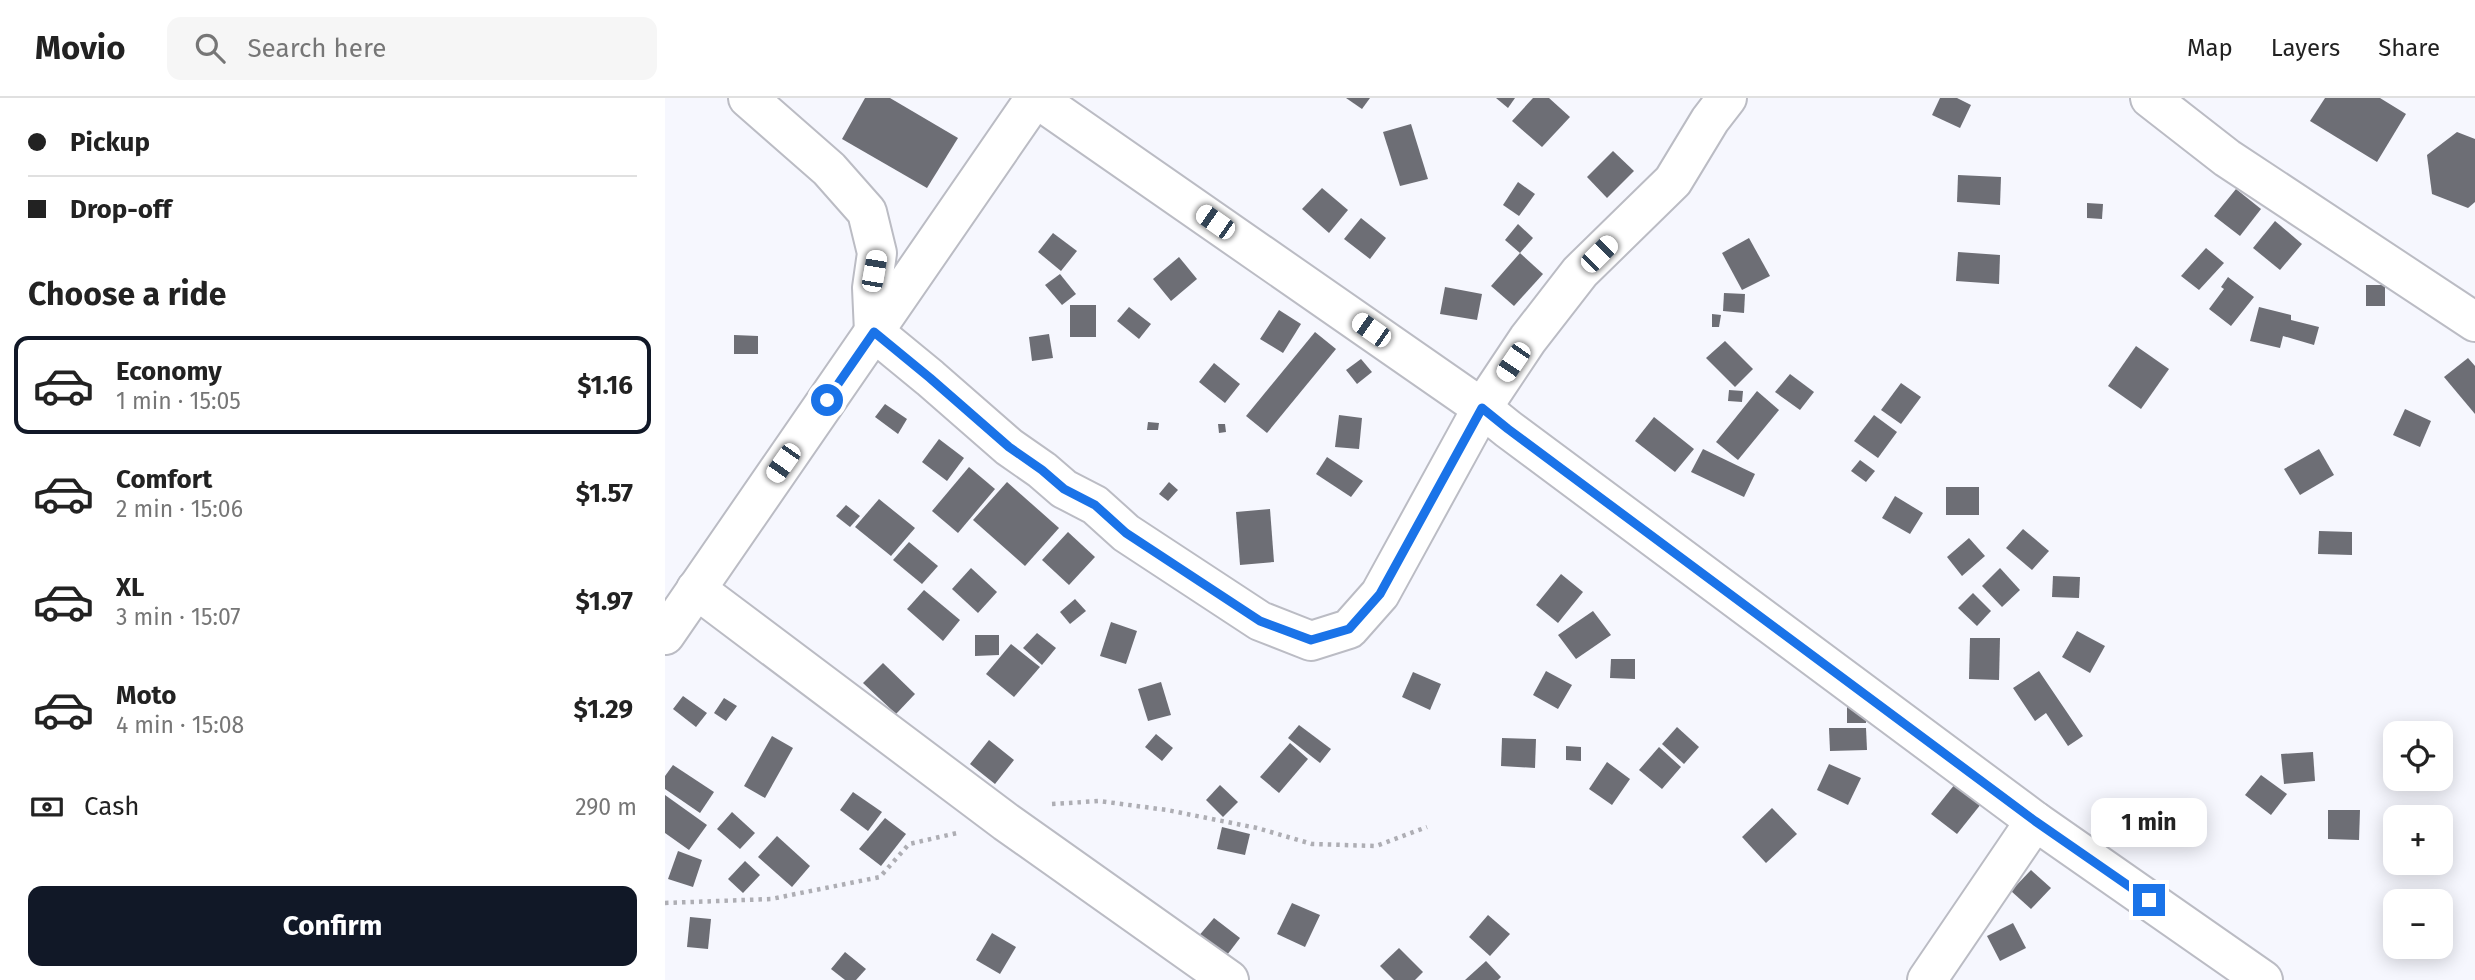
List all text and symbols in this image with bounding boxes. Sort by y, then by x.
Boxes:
search box [167,17,657,80]
text: Movio [35,28,125,68]
icon: search [191,29,229,67]
text: Search here [247,33,386,64]
text: Map [2187,34,2233,62]
text: Layers [2271,34,2340,62]
text: Share [2378,34,2440,62]
text: Pickup [70,127,150,158]
text: Drop-off [70,194,172,225]
car [1192,201,1239,243]
car [1577,232,1622,276]
car [861,248,888,294]
text: Choose a ride [28,275,226,313]
car [1348,309,1395,351]
car [1493,339,1534,385]
icon: car [32,354,95,417]
text: Economy [116,356,222,387]
text: $1.16 [577,370,633,401]
route start [811,384,843,416]
text: 1 min · 15:05 [116,387,241,415]
car [763,440,804,486]
icon: car [32,462,95,525]
text: Comfort [116,464,212,495]
text: $1.57 [576,478,633,509]
text: 2 min · 15:06 [116,495,243,523]
icon: car [32,570,95,633]
text: XL [116,572,144,603]
text: $1.97 [576,586,633,617]
text: 3 min · 15:07 [116,603,241,631]
icon: car [32,678,95,741]
text: Moto [116,680,176,711]
text: $1.29 [574,694,633,725]
text: 4 min · 15:08 [116,711,244,739]
map controls [2383,721,2453,959]
button: locate [2383,721,2453,791]
icon: cash [28,788,66,826]
text: Cash [84,791,140,822]
text: 290 m [575,793,637,821]
callout: 1 min [2091,798,2207,848]
button: + [2383,805,2453,875]
text: 1 min [2121,808,2177,836]
route end [2133,884,2165,916]
button: Confirm [28,886,637,966]
button: − [2383,889,2453,959]

